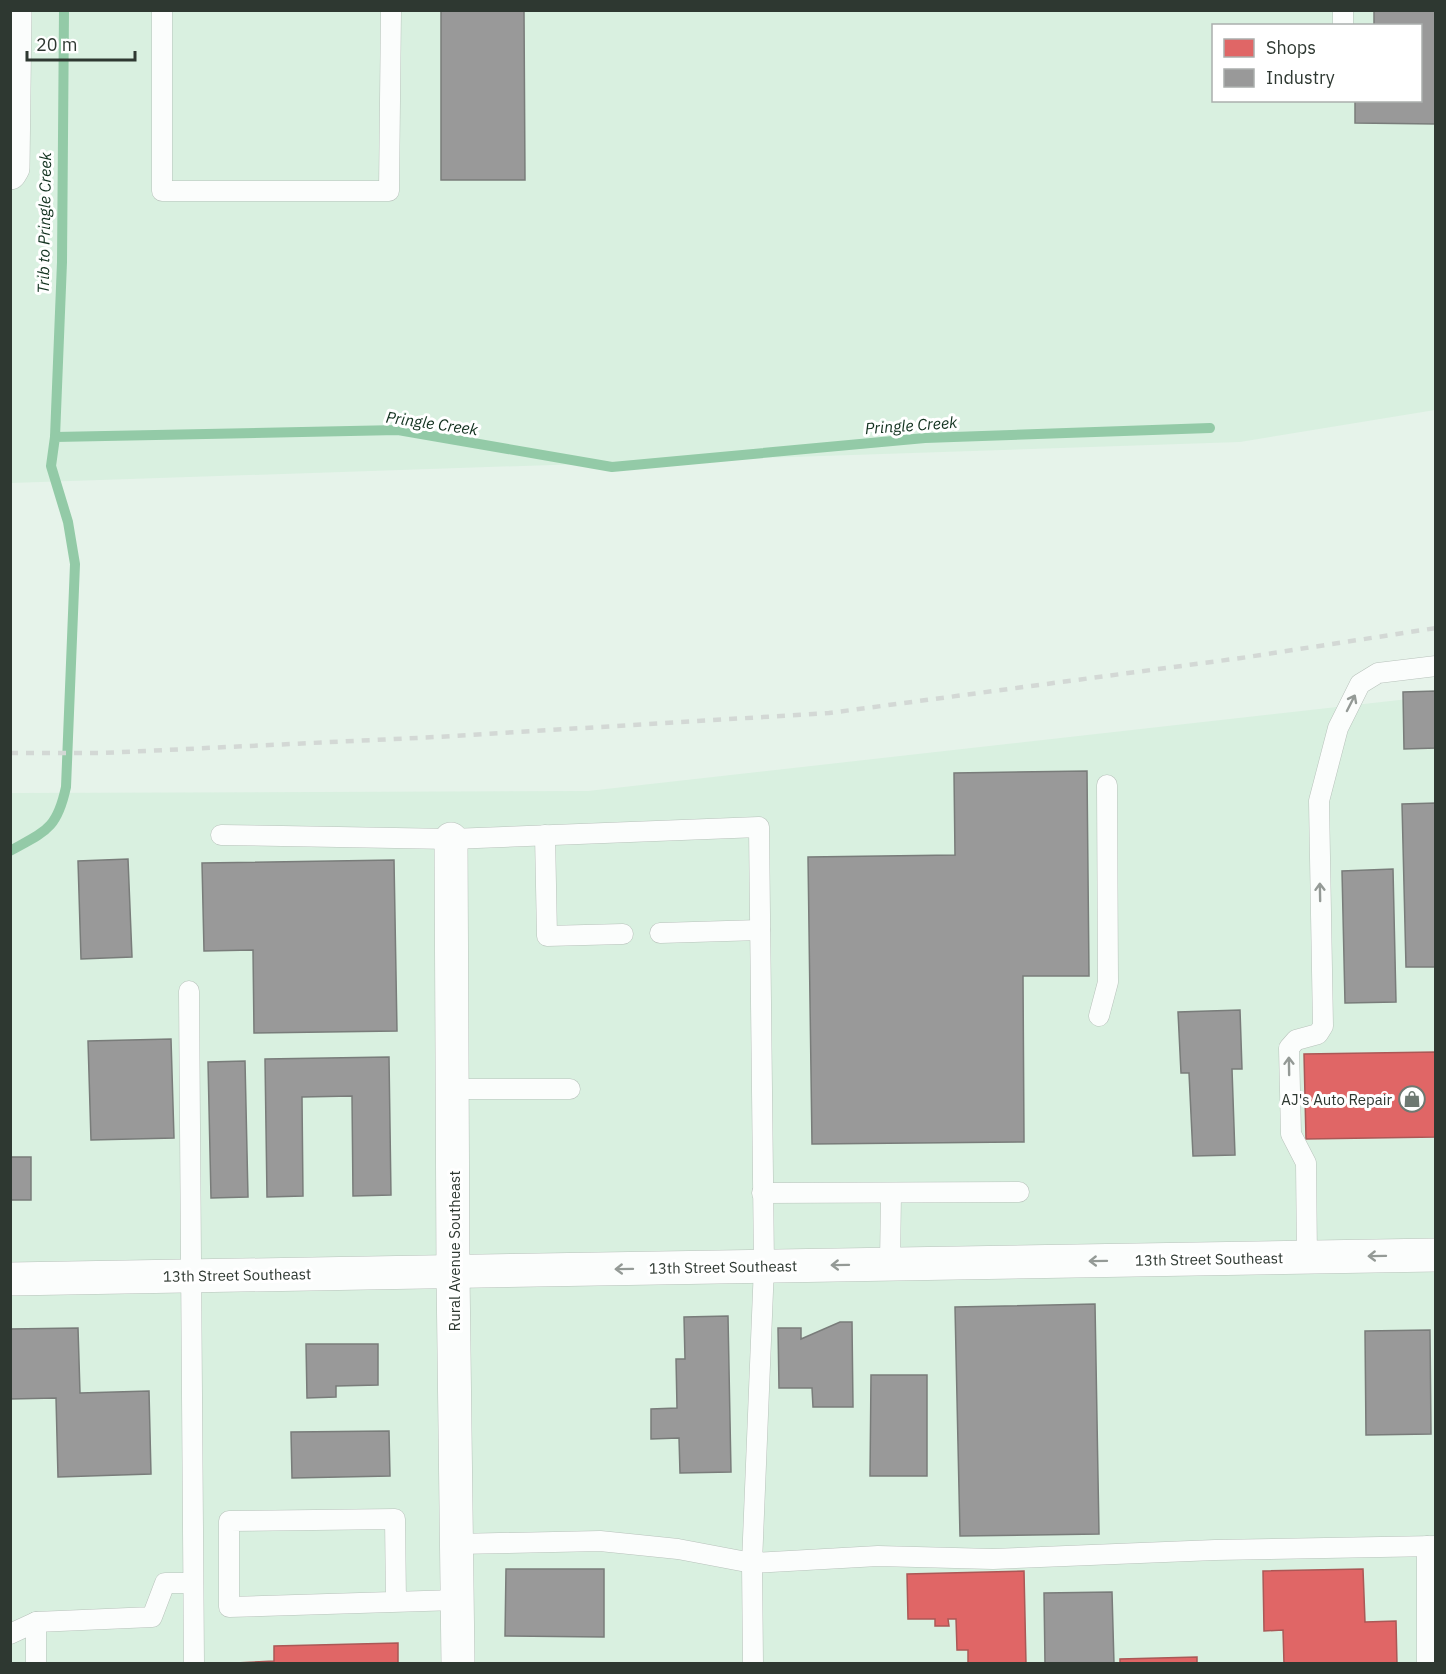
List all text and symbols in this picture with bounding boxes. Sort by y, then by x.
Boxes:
scale bar [27,24,135,62]
legend [1212,24,1422,102]
text: 20 m [36,33,78,56]
text: Shops [1266,36,1316,59]
text: Industry [1266,66,1335,89]
water label: Trib to Pringle Creek [33,151,55,294]
water label: Pringle Creek [385,407,480,439]
water label: Pringle Creek [864,412,959,438]
one-way arrow [1345,694,1357,712]
one-way arrow [1315,883,1326,903]
one-way arrow [1283,1057,1295,1077]
shop icon: AJ's Auto Repair [1397,1084,1427,1114]
place label: AJ's Auto Repair [1281,1090,1392,1109]
street label: Rural Avenue Southeast [445,1171,464,1331]
street label: 13th Street Southeast [1135,1248,1283,1270]
one-way arrow [1368,1250,1388,1262]
one-way arrow [1089,1255,1109,1267]
street label: 13th Street Southeast [649,1256,797,1278]
one-way arrow [831,1259,851,1271]
one-way arrow [615,1263,635,1275]
street label: 13th Street Southeast [163,1264,311,1286]

